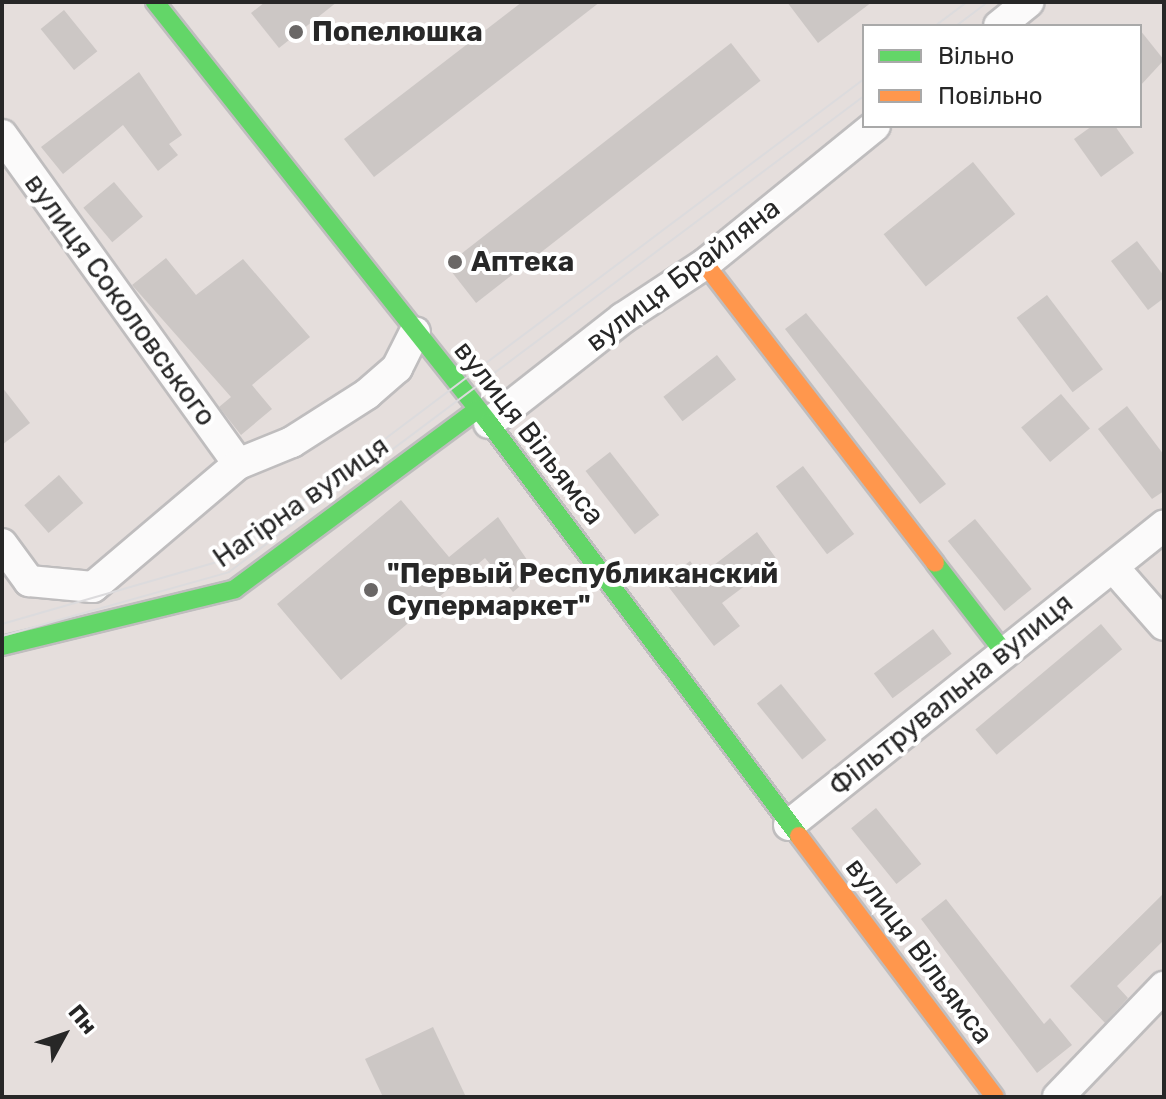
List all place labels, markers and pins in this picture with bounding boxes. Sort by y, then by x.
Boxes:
place label: Попелюшка [312,15,483,49]
marker: Попелюшка [287,23,305,41]
place label: Аптека [471,245,574,279]
marker: Аптека [446,253,464,271]
place label: "Первый Республиканский Супермаркет" [387,557,778,623]
marker: "Первый Республиканский Супермаркет" [362,581,380,599]

